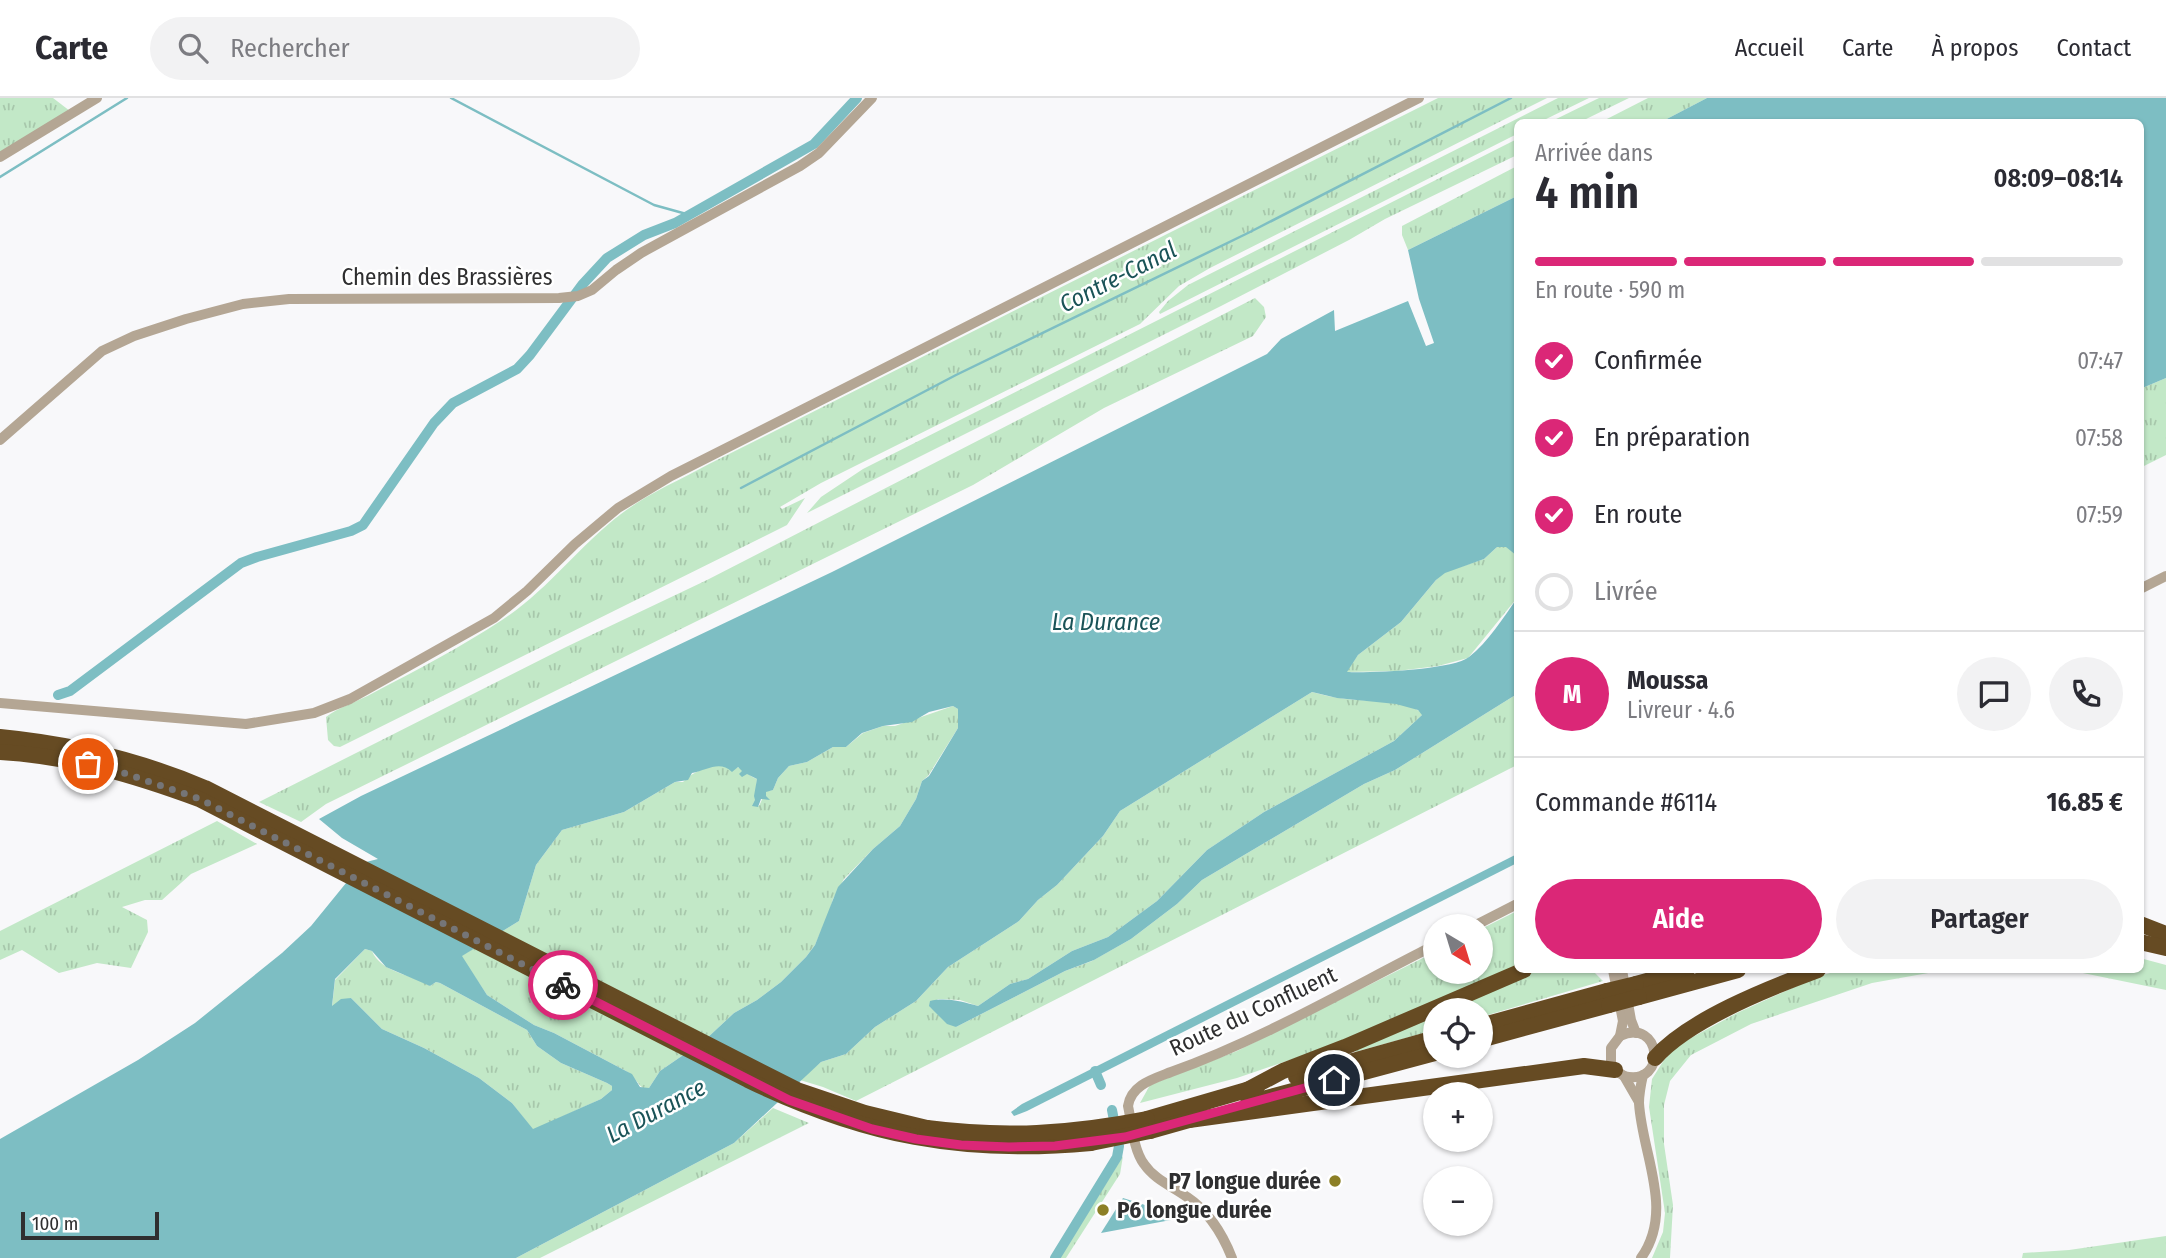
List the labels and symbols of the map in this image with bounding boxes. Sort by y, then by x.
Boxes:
water label: Contre-Canal [1055,236,1181,318]
street label: Chemin des Brassières [341,263,553,291]
water label: La Durance [1052,608,1160,636]
pin [58,734,118,794]
north arrow [1423,914,1493,984]
courier [528,950,598,1020]
street label: Route du Confluent [1165,960,1341,1062]
pin [1304,1050,1364,1110]
water label: La Durance [602,1073,710,1149]
place label: P7 longue durée [1169,1167,1321,1195]
marker: P7 longue durée [1327,1173,1343,1189]
place label: P6 longue durée [1117,1196,1272,1224]
marker: P6 longue durée [1095,1202,1111,1218]
scale bar [21,1209,159,1241]

